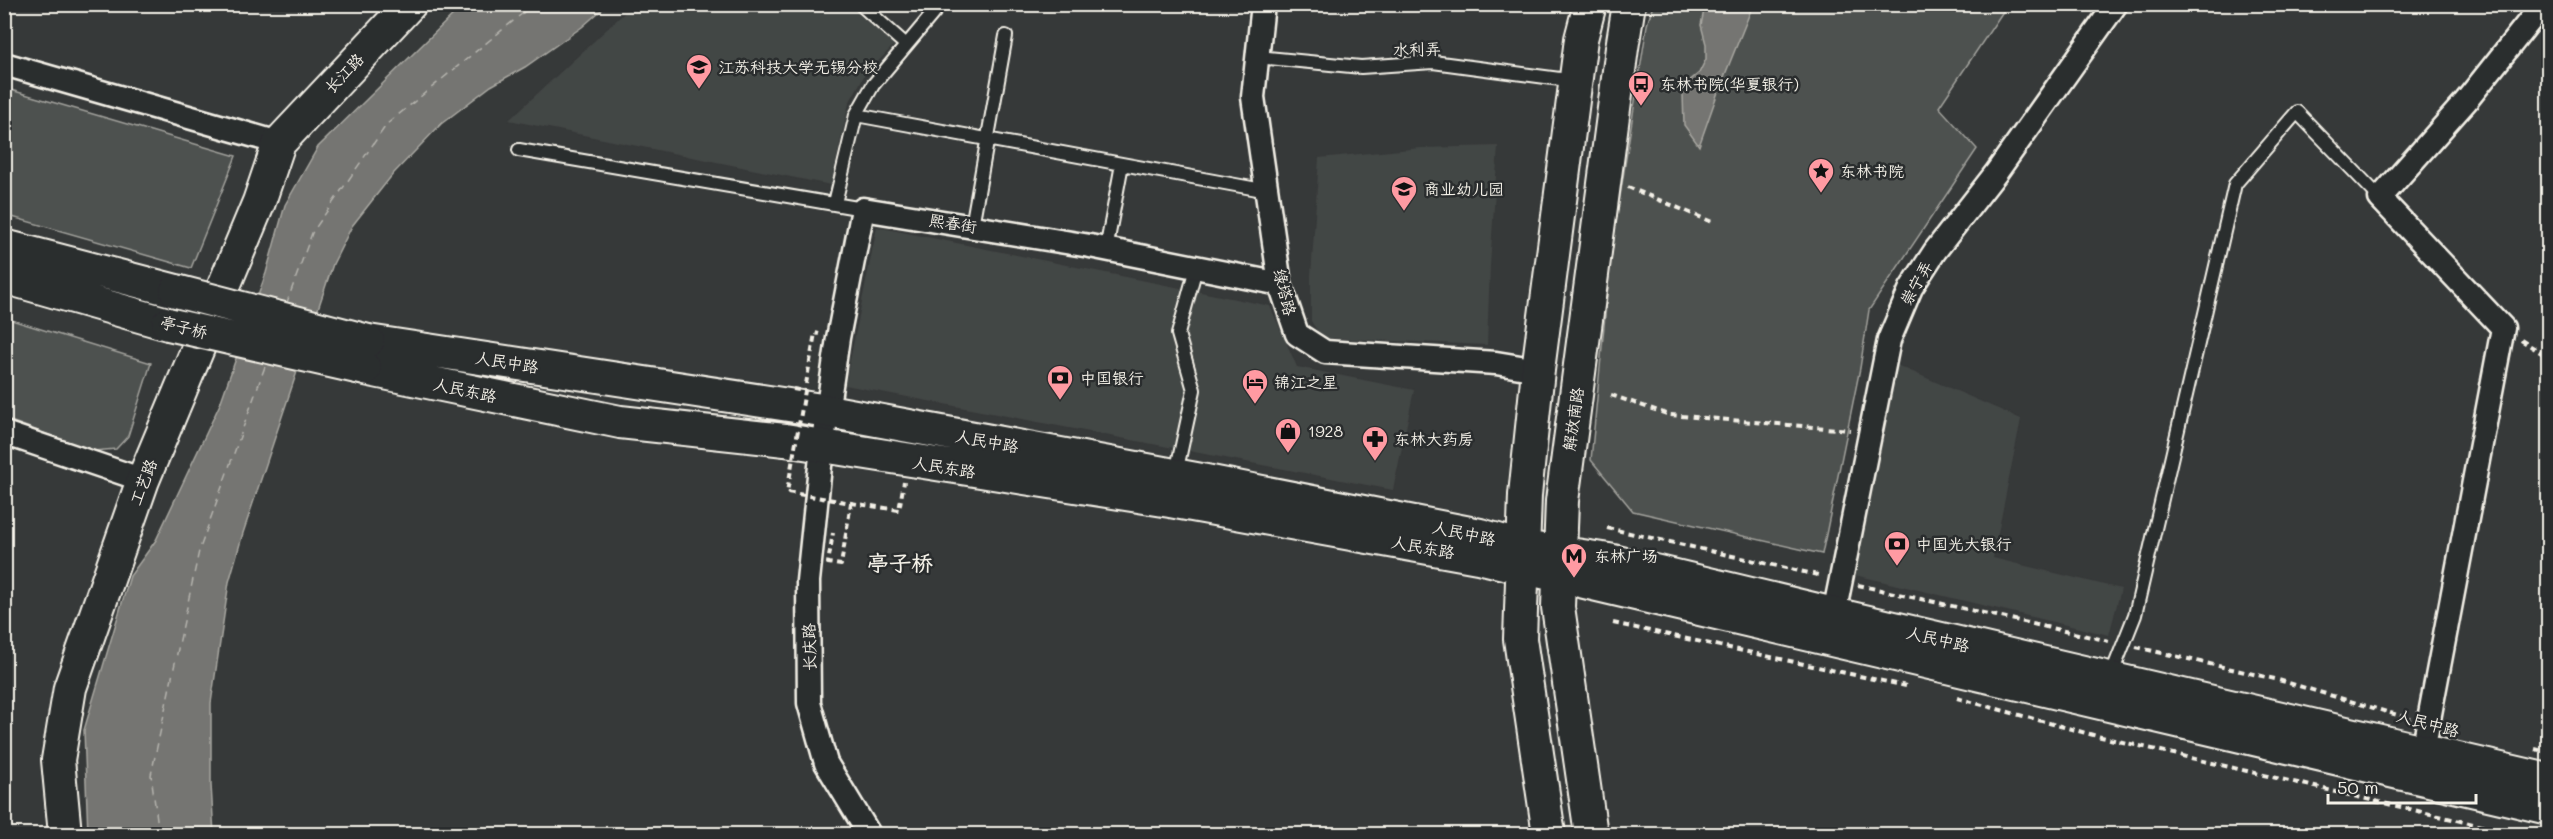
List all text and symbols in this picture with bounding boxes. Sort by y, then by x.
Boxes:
street label: 水利弄 [1393,38,1441,59]
street label: 长江路 [319,48,368,97]
school or university icon: 江苏科技大学无锡分校 [684,52,714,90]
place label: 江苏科技大学无锡分校 [718,56,878,77]
bus stop icon: 东林书院(华夏银行) [1626,69,1656,107]
place label: 东林书院(华夏银行) [1660,73,1799,94]
place icon: 东林书院 [1806,156,1836,194]
place label: 东林书院 [1840,160,1904,181]
school or university icon: 商业幼儿园 [1389,174,1419,212]
place label: 商业幼儿园 [1424,178,1504,199]
street label: 熙春街 [928,208,978,237]
street label: 崇宁弄 [1895,257,1936,309]
street label: 绿塔路 [1269,266,1301,318]
street label: 亭子桥 [158,311,210,343]
street label: 人民中路 [474,346,540,377]
bank icon: 中国银行 [1045,363,1075,401]
place label: 中国银行 [1080,367,1144,388]
hotel icon: 锦江之星 [1240,367,1270,405]
place label: 锦江之星 [1274,371,1338,392]
street label: 人民东路 [432,373,499,406]
street label: 解放南路 [1558,386,1587,452]
shop icon: 1928 [1273,416,1303,454]
place label: 1928 [1308,420,1344,441]
pharmacy icon: 东林大药房 [1360,424,1390,462]
street label: 人民中路 [954,425,1020,456]
place label: 东林大药房 [1394,428,1474,449]
street label: 人民东路 [911,451,977,482]
street label: 工艺路 [124,456,161,508]
street label: 人民中路 [1431,516,1498,549]
bank icon: 中国光大银行 [1882,529,1912,567]
street label: 人民东路 [1390,531,1456,562]
place label: 中国光大银行 [1916,533,2012,554]
metro station icon: 东林广场 [1559,541,1589,579]
place label: 东林广场 [1594,545,1658,566]
district label: 亭子桥 [867,548,933,577]
street label: 人民中路 [1905,621,1972,656]
street label: 长庆路 [798,623,819,671]
street label: 人民中路 [2394,704,2462,741]
scale bar [2328,767,2476,805]
text: 50 m [2337,775,2379,799]

